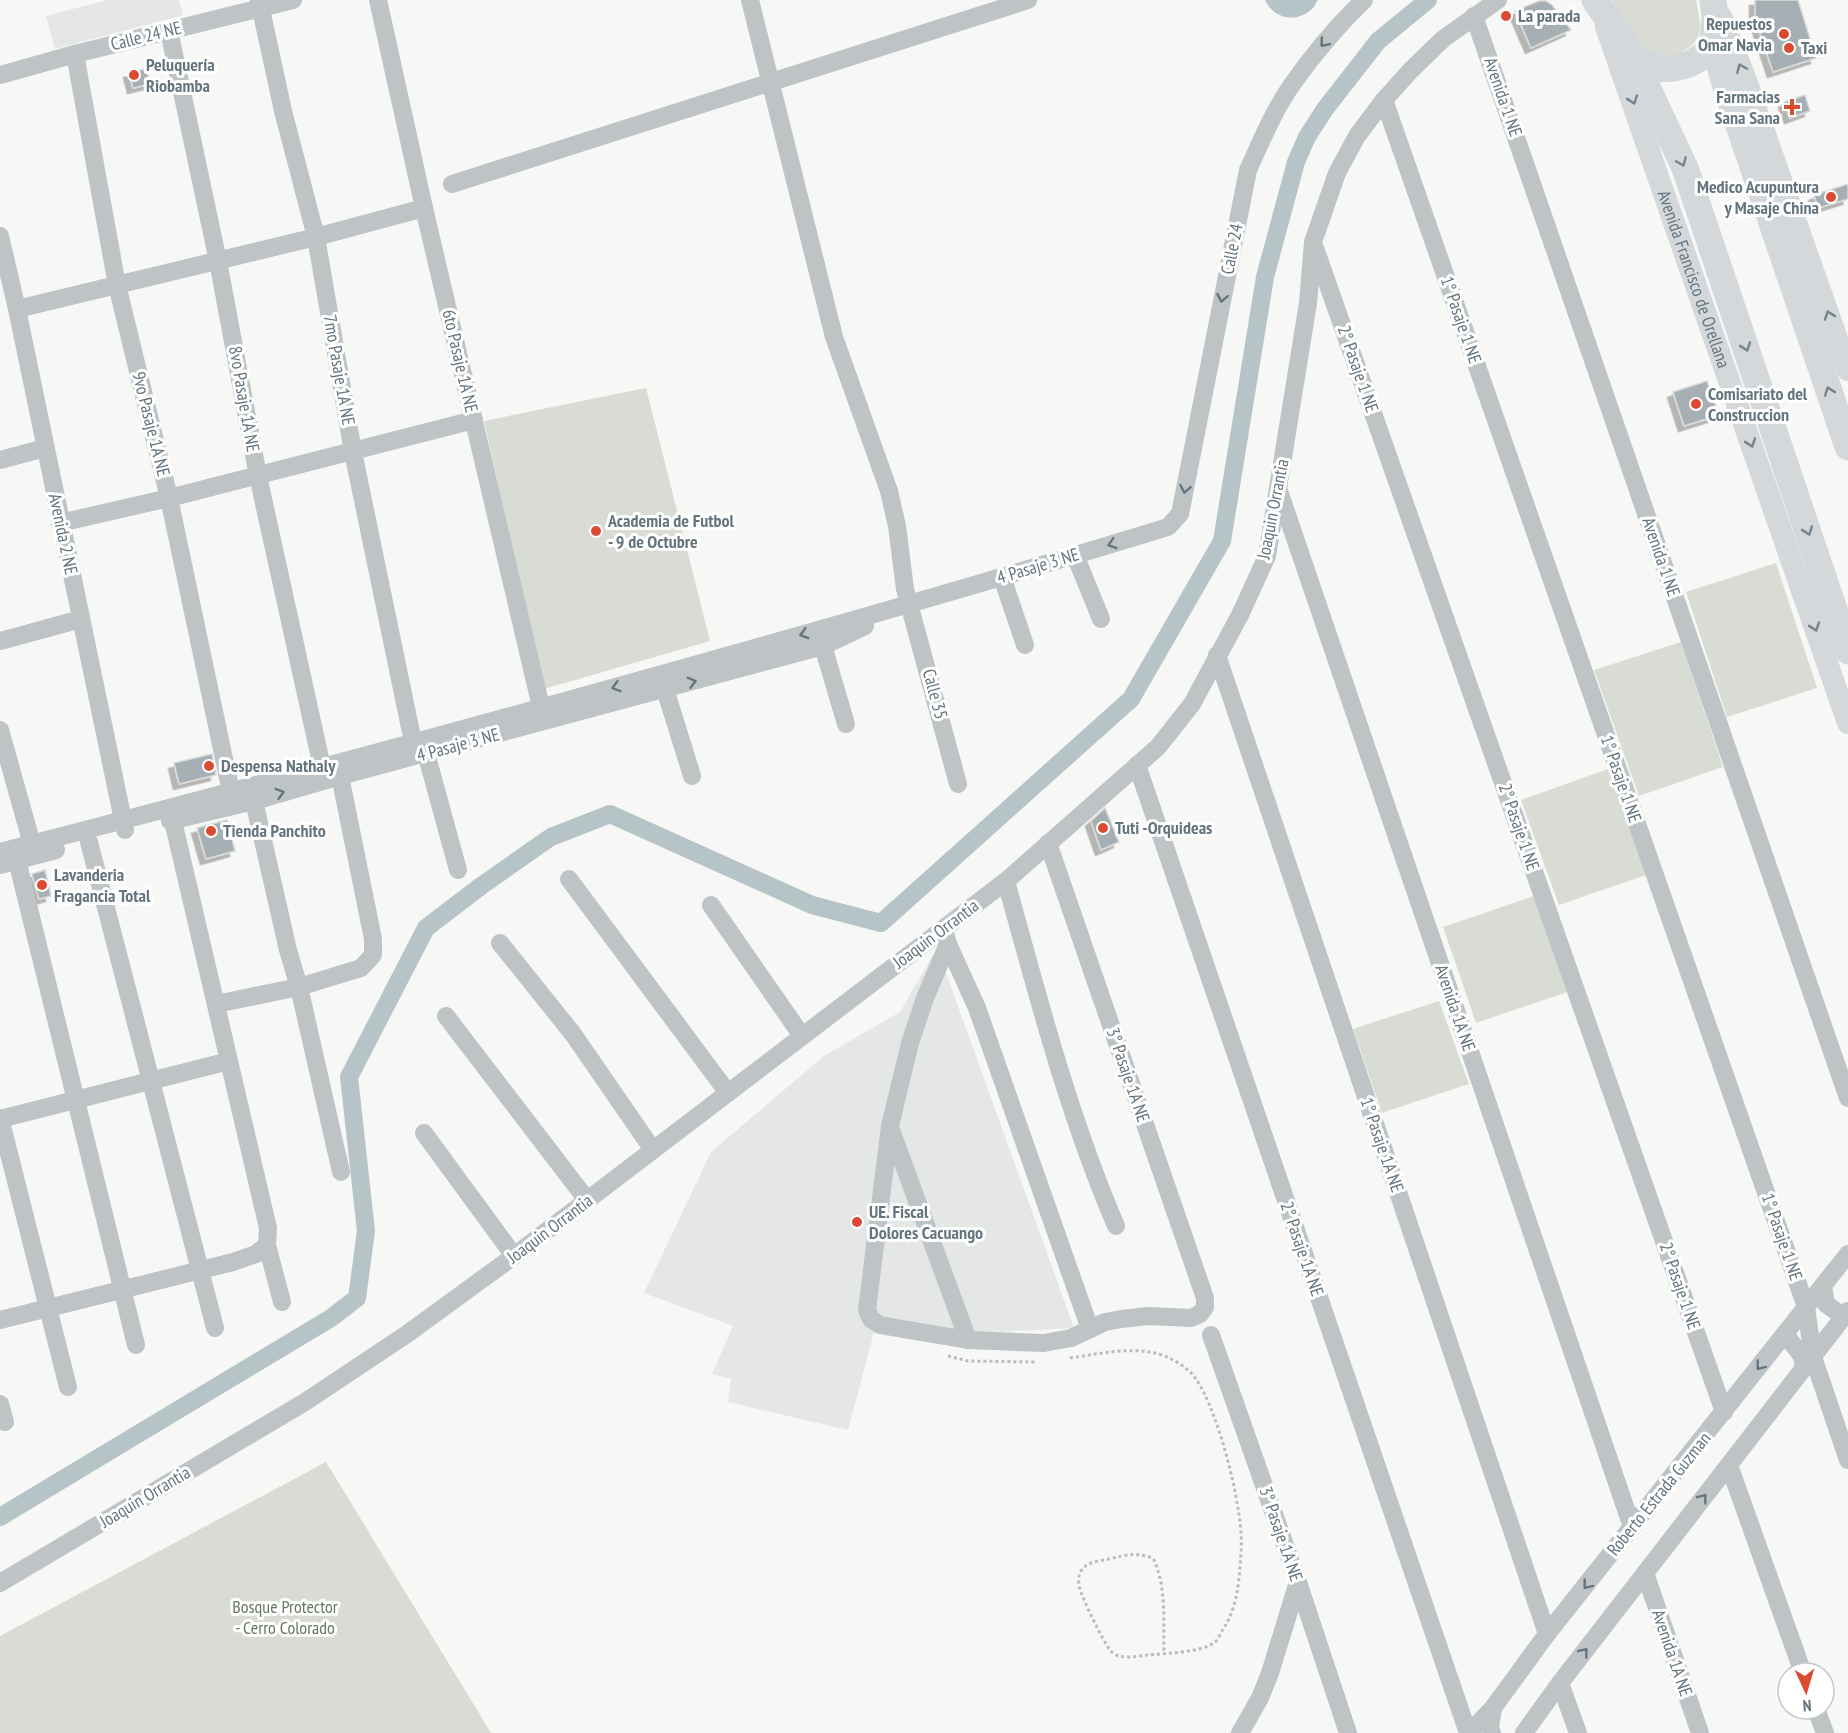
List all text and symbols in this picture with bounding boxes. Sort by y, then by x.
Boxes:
place label: La parada [1518,4,1580,27]
marker: La parada [1499,9,1513,23]
place label: Repuestos Omar Navia [1698,12,1772,56]
street label: Calle 24 NE [108,16,184,55]
marker: Repuestos Omar Navia [1777,27,1791,41]
one-way arrow [1321,36,1332,47]
place label: Taxi [1801,36,1827,59]
marker: Taxi [1782,41,1796,55]
place label: Peluquería Riobamba [146,53,215,97]
street label: Avenida 1 NE [1479,54,1528,140]
one-way arrow [1736,64,1748,75]
marker: Peluquería Riobamba [127,68,141,82]
place label: Farmacias Sana Sana [1715,85,1780,129]
one-way arrow [1625,94,1638,105]
marker: Farmacias Sana Sana [1785,100,1799,114]
one-way arrow [1675,156,1687,167]
place label: Medico Acupuntura y Masaje China [1697,175,1819,219]
street label: Avenida Francisco de Orellana [1653,187,1736,371]
marker: Medico Acupuntura y Masaje China [1824,190,1838,204]
street label: Calle 24 [1215,222,1248,276]
street label: 1° Pasaje 1 NE [1436,273,1487,366]
one-way arrow [1216,293,1229,303]
street label: 6to Pasaje 1A NE [437,307,484,415]
one-way arrow [1823,310,1836,321]
street label: 7mo Pasaje 1A NE [318,313,361,427]
street label: 2° Pasaje 1 NE [1333,322,1384,415]
one-way arrow [1738,341,1751,352]
street label: 8vo Pasaje 1A NE [224,344,265,454]
street label: 9vo Pasaje 1A NE [127,369,176,479]
place label: Comisariato del Construccion [1708,382,1808,426]
one-way arrow [1824,386,1837,397]
marker: Comisariato del Construccion [1689,397,1703,411]
one-way arrow [1743,437,1756,448]
street label: Joaquin Orrantia [1251,457,1293,562]
one-way arrow [1179,484,1192,494]
street label: Avenida 2 NE [44,491,83,577]
place label: Academia de Futbol - 9 de Octubre [607,509,734,553]
street label: Avenida 1 NE [1637,514,1686,600]
marker: Academia de Futbol - 9 de Octubre [589,524,603,538]
one-way arrow [1800,525,1813,536]
one-way arrow [1107,537,1118,549]
street label: 4 Pasaje 3 NE [994,542,1082,589]
one-way arrow [1807,621,1820,632]
one-way arrow [799,627,810,639]
street label: Calle 35 [918,666,953,722]
one-way arrow [686,677,697,689]
one-way arrow [611,680,622,692]
street label: 4 Pasaje 3 NE [414,722,502,767]
street label: 1° Pasaje 1 NE [1596,732,1647,825]
place label: Despensa Nathaly [221,754,336,777]
marker: Despensa Nathaly [202,759,216,773]
street label: 2° Pasaje 1 NE [1494,780,1545,873]
one-way arrow [274,788,285,800]
place label: Tuti -Orquideas [1115,816,1212,839]
place label: Tienda Panchito [223,819,326,842]
marker: Tuti -Orquideas [1096,821,1110,835]
marker: Tienda Panchito [204,824,218,838]
place label: Lavanderia Fragancia Total [54,863,151,907]
marker: Lavanderia Fragancia Total [35,878,49,892]
street label: Joaquin Orrantia [887,894,983,974]
street label: Avenida 1A NE [1430,961,1481,1054]
street label: 3° Pasaje 1A NE [1102,1024,1155,1125]
street label: 1° Pasaje 1A NE [1356,1094,1409,1195]
street label: Joaquin Orrantia [501,1189,597,1269]
street label: 1° Pasaje 1 NE [1757,1190,1808,1283]
street label: 2° Pasaje 1A NE [1276,1198,1329,1299]
place label: UE. Fiscal Dolores Cacuango [869,1200,983,1244]
marker: UE. Fiscal Dolores Cacuango [850,1215,864,1229]
street label: 2° Pasaje 1 NE [1655,1239,1706,1332]
one-way arrow [1757,1359,1768,1370]
street label: Roberto Estrada Guzman [1602,1427,1715,1560]
street label: Joaquin Orrantia [94,1461,194,1533]
street label: 3° Pasaje 1A NE [1255,1483,1308,1584]
one-way arrow [1696,1494,1707,1505]
one-way arrow [1583,1578,1594,1589]
park label: Bosque Protector - Cerro Colorado [232,1595,338,1639]
street label: Avenida 1A NE [1647,1606,1698,1699]
one-way arrow [1576,1648,1587,1659]
north arrow [1776,1661,1836,1721]
text: N [1802,1696,1812,1716]

